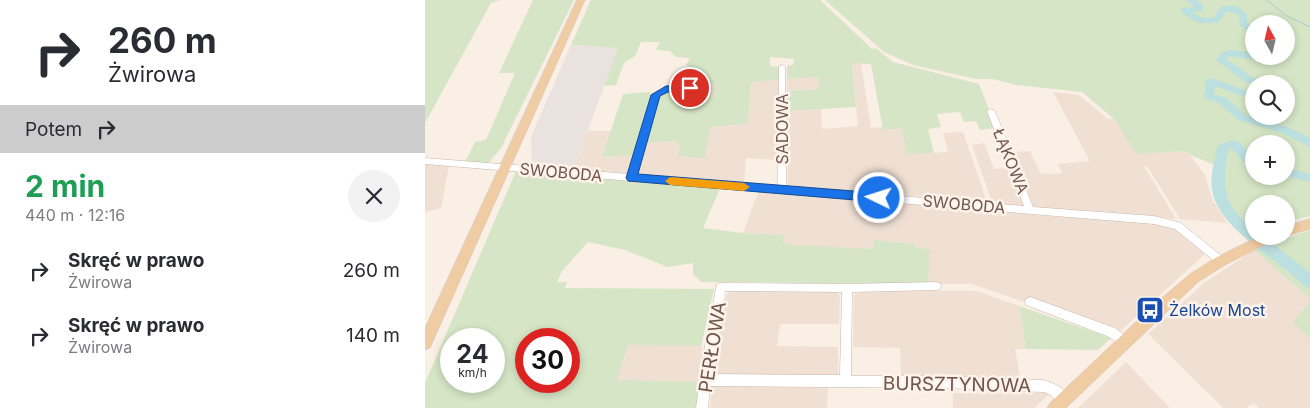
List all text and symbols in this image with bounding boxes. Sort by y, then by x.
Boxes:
north arrow [1245,15,1295,65]
map controls [1245,15,1295,245]
text: 260 m [108,19,217,61]
icon: right [25,20,90,85]
text: Żwirowa [108,61,196,87]
pin [669,67,711,109]
icon: arrive [676,74,704,102]
button: search [1245,75,1295,125]
street label: SADOWA [772,94,792,164]
icon: right [92,115,120,143]
text: Potem [25,118,82,141]
street label: ŁĄKOWA [989,125,1033,197]
button: + [1245,135,1295,185]
street label: SWOBODA [519,158,603,186]
text: 2 min [25,168,105,204]
button: close [348,170,400,222]
position arrow [852,171,904,223]
street label: SWOBODA [922,190,1006,218]
button: − [1245,195,1295,245]
text: 440 m · 12:16 [25,205,125,225]
text: Skręć w prawo [68,249,204,272]
icon: right [25,257,53,285]
text: 260 m [343,259,400,282]
text: Żwirowa [68,272,132,292]
bus stop icon: Żelków Most [1135,295,1165,325]
street label: PERŁOWA [694,300,731,394]
place label: Żelków Most [1169,300,1265,320]
text: Skręć w prawo [68,314,204,337]
icon: right [25,322,53,350]
text: 140 m [346,324,400,347]
speed limit sign: 30 [515,328,580,393]
text: Żwirowa [68,337,132,357]
text: 24 [456,339,489,369]
text: km/h [458,365,487,380]
street label: BURSZTYNOWA [883,372,1031,397]

